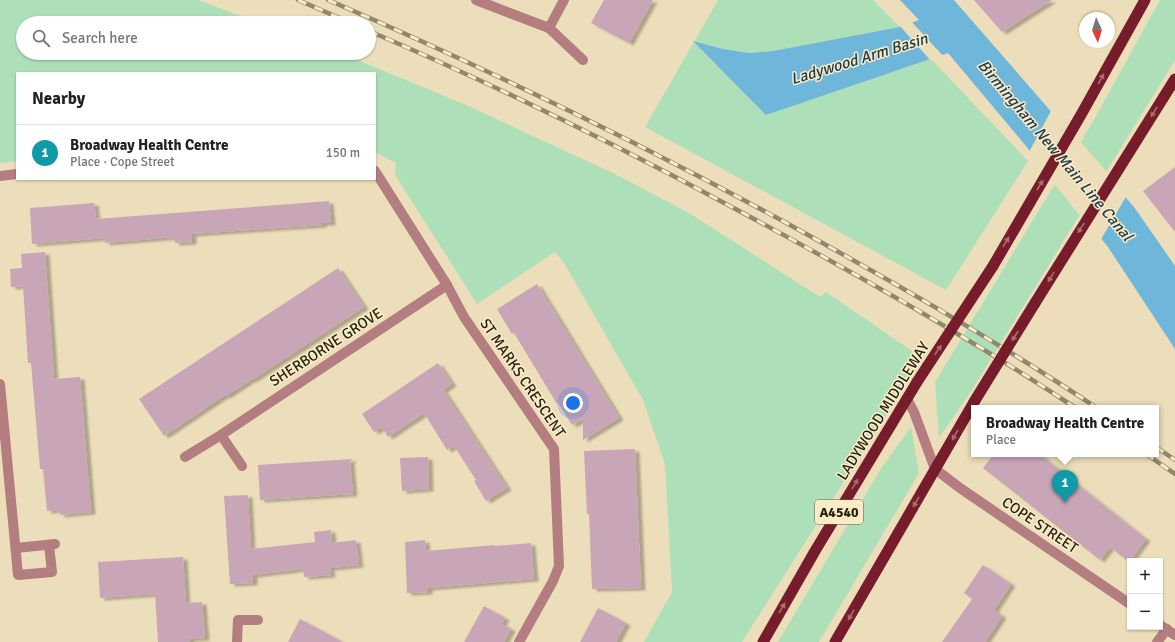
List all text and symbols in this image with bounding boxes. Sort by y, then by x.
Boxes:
north arrow [1079,12,1115,48]
search box [16,16,376,60]
icon: search [30,27,52,49]
water label: Ladywood Arm Basin [788,28,931,89]
text: Search here [62,29,138,47]
water label: Birmingham New Main Line Canal [973,56,1138,246]
one-way arrow [1098,73,1105,85]
text: Nearby [32,88,85,109]
one-way arrow [1151,106,1158,118]
text: Broadway Health Centre [70,136,228,154]
text: 1 [41,145,49,161]
text: 150 m [326,145,360,161]
text: Place · Cope Street [70,154,175,170]
one-way arrow [1036,179,1043,191]
one-way arrow [1078,222,1085,234]
one-way arrow [1003,236,1010,248]
one-way arrow [1047,272,1055,282]
street label: SHERBORNE GROVE [266,304,386,390]
street label: ST MARKS CRESCENT [477,315,570,441]
one-way arrow [1011,330,1018,342]
street label: LADYWOOD MIDDLEWAY [833,338,933,484]
one-way arrow [935,344,942,356]
your location [563,393,583,413]
popup [971,405,1159,457]
text: Broadway Health Centre [986,414,1144,432]
one-way arrow [951,429,958,441]
text: Place [986,432,1016,448]
pin: 1 [1052,470,1078,503]
one-way arrow [852,478,859,490]
street label: COPE STREET [999,493,1082,557]
one-way arrow [912,496,919,508]
road number: A4540 [815,500,863,524]
map controls [1127,558,1163,630]
button: + [1127,558,1163,594]
button: − [1127,594,1163,630]
one-way arrow [778,602,785,614]
one-way arrow [847,609,854,621]

